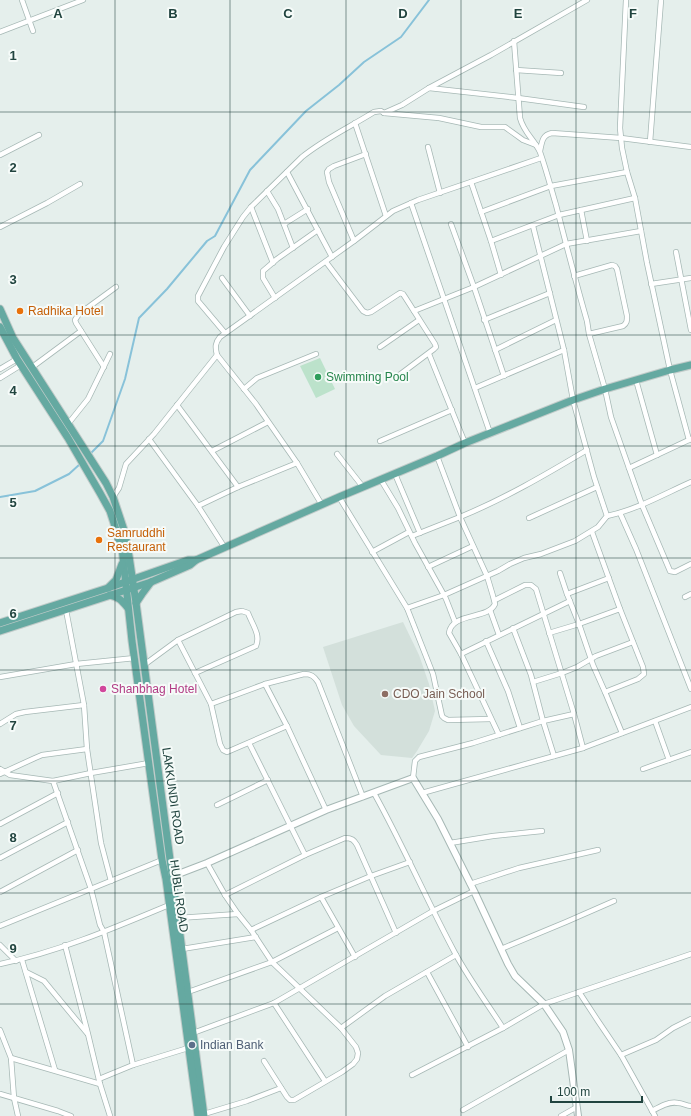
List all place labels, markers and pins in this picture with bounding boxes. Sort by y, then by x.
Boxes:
place label: Radhika Hotel [28,304,103,318]
marker: Radhika Hotel [15,306,25,316]
place label: Swimming Pool [326,370,409,384]
marker: Swimming Pool [313,372,323,382]
place label: Samruddhi Restaurant [107,526,166,554]
marker: Samruddhi Restaurant [94,535,104,545]
place label: Shanbhag Hotel [111,682,197,696]
marker: Shanbhag Hotel [98,684,108,694]
place label: CDO Jain School [393,687,485,701]
marker: CDO Jain School [380,689,390,699]
place label: Indian Bank [200,1038,264,1052]
marker: Indian Bank [187,1040,197,1050]

